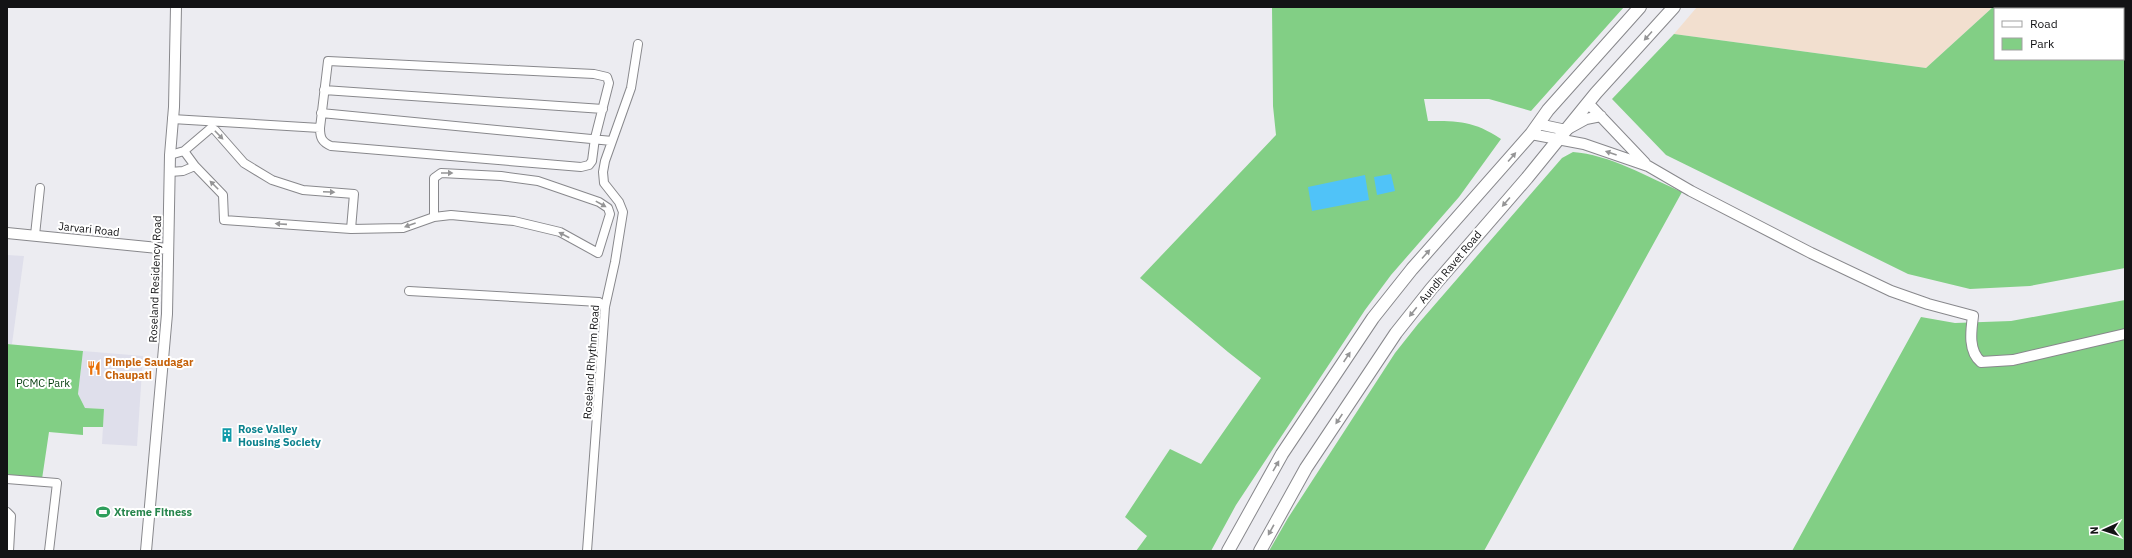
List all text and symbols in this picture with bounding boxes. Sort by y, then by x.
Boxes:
legend [1994,8,2124,60]
text: Road [2030,16,2058,31]
one-way arrow [1643,31,1652,41]
text: Park [2030,36,2055,51]
one-way arrow [214,130,223,140]
one-way arrow [1605,150,1617,156]
one-way arrow [1507,151,1516,162]
one-way arrow [441,170,454,176]
one-way arrow [209,180,219,190]
one-way arrow [323,189,335,196]
one-way arrow [1501,197,1510,208]
one-way arrow [595,200,606,207]
street label: Roseland Residency Road [146,215,164,343]
street label: Jarvari Road [58,219,120,239]
one-way arrow [275,220,287,227]
one-way arrow [404,223,416,229]
street label: Aundh Ravet Road [1416,228,1484,306]
one-way arrow [558,231,570,238]
one-way arrow [1421,249,1430,259]
street label: Roseland Rhythm Road [580,304,602,420]
one-way arrow [1408,307,1417,318]
one-way arrow [1343,352,1351,362]
place label: Pimple Saudagar Chaupati [105,355,194,382]
restaurant icon: Pimple Saudagar Chaupati [86,360,102,376]
park label: PCMC Park [16,376,70,390]
one-way arrow [1335,414,1343,424]
place label: Rose Valley Housing Society [238,422,321,449]
building icon: Rose Valley Housing Society [219,427,235,443]
one-way arrow [1272,460,1279,472]
sports icon: Xtreme Fitness [95,504,111,520]
place label: Xtreme Fitness [114,505,193,519]
north arrow [2084,510,2124,550]
one-way arrow [1268,524,1274,536]
text: N [2087,526,2101,535]

